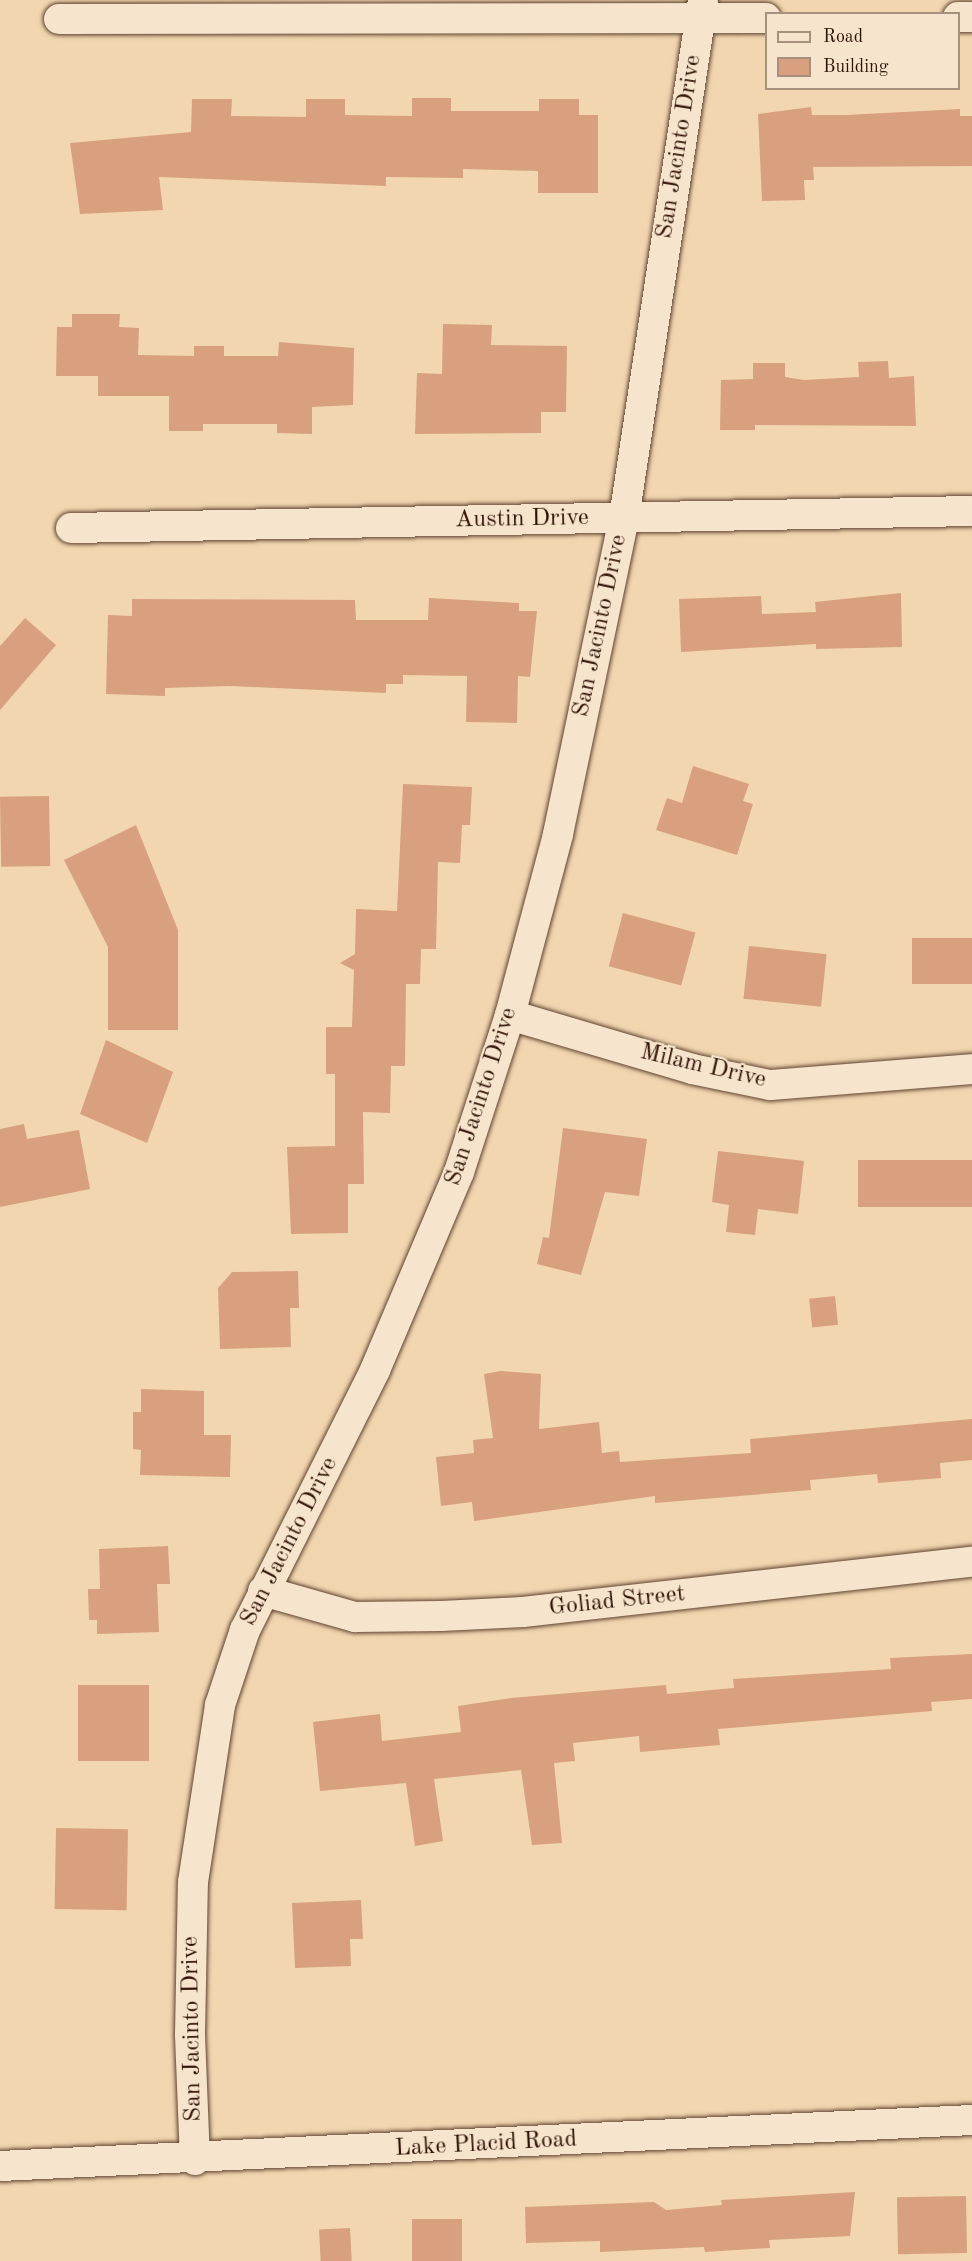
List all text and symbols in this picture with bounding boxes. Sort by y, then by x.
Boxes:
legend [765,12,960,90]
text: Road [823,28,863,46]
street label: San Jacinto Drive [651,53,709,241]
text: Building [823,58,888,76]
street label: Austin Drive [455,504,589,536]
street label: San Jacinto Drive [568,532,634,720]
street label: San Jacinto Drive [440,1004,524,1190]
street label: Milam Drive [637,1039,769,1095]
street label: San Jacinto Drive [235,1453,345,1631]
street label: Goliad Street [547,1581,687,1623]
street label: San Jacinto Drive [177,1936,209,2122]
street label: Lake Placid Road [394,2126,578,2164]

